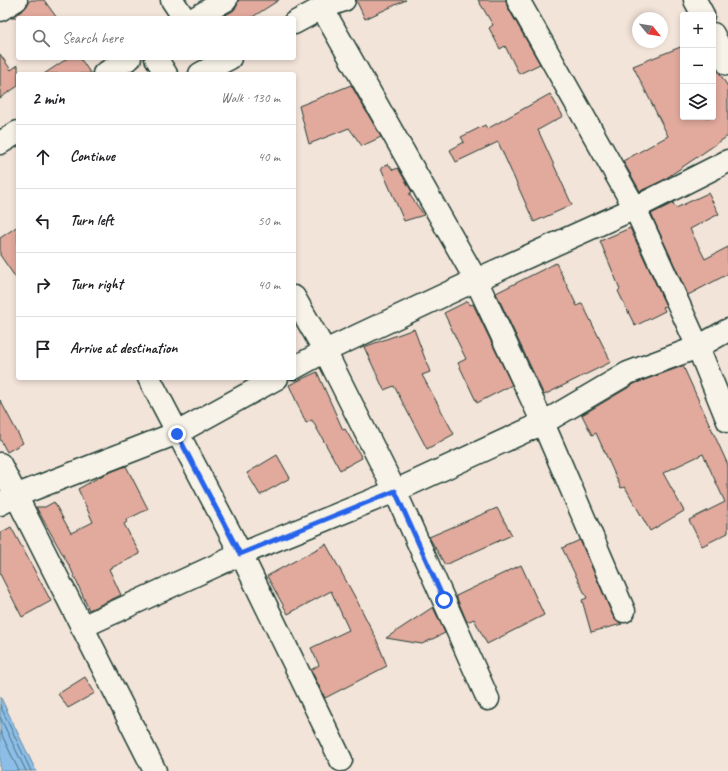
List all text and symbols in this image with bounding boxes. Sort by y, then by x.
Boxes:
north arrow [632,12,668,48]
map controls [680,12,716,120]
button: + [680,12,716,48]
search box [16,16,296,60]
icon: search [30,27,52,49]
text: Search here [62,29,123,48]
button: − [680,48,716,84]
button: layers [680,84,716,120]
text: 2 min [32,88,65,109]
text: Walk · 130 m [221,90,280,106]
icon: ahead [32,146,54,168]
text: Continue [70,147,115,166]
text: 40 m [258,149,280,165]
icon: left [32,210,54,232]
text: Turn left [70,211,113,230]
text: 50 m [258,213,280,229]
icon: right [32,274,54,296]
text: Turn right [70,275,123,294]
text: 40 m [258,277,280,293]
icon: arrive [32,338,54,360]
text: Arrive at destination [70,339,177,358]
route end [168,425,186,443]
route start [435,591,453,609]

